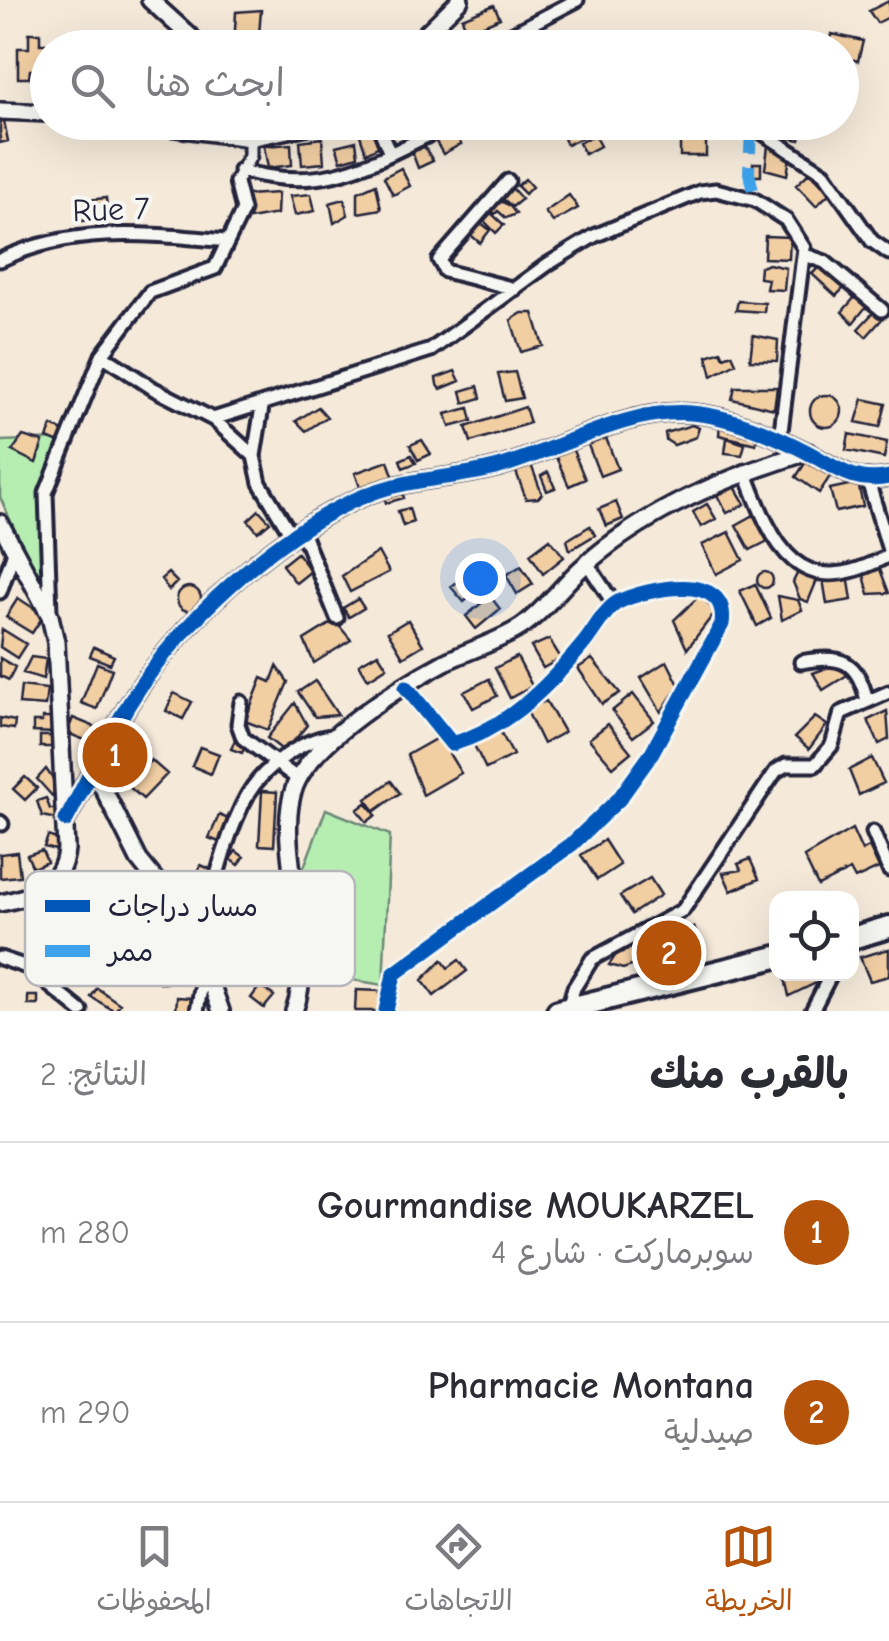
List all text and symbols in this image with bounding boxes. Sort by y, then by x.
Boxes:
search box [30,30,859,140]
icon: search [65,58,120,113]
text: ابحث هنا [145,62,285,106]
street label: Rue 7 [72,190,150,229]
your location [455,553,506,604]
pin: 1 [82,718,148,792]
legend [25,871,355,986]
text: مسار دراجات [108,891,258,923]
map controls [769,891,859,981]
button: locate [769,891,859,981]
pin: 2 [636,916,702,990]
text: ممر [106,936,153,968]
text: بالقرب منك [650,1050,849,1099]
text: النتائج: 2 [40,1056,147,1093]
text: Gourmandise MOUKARZEL [317,1184,754,1228]
text: 280 m [40,1214,130,1251]
text: 1 [810,1214,823,1251]
text: سوبرماركت · شارع 4 [491,1234,754,1271]
text: Pharmacie Montana [428,1364,754,1408]
text: 290 m [40,1394,130,1431]
text: 2 [809,1394,824,1431]
text: صيدلية [664,1414,754,1451]
tab: المحفوظات [96,1519,212,1625]
tab: الاتجاهات [404,1519,513,1625]
tab: الخريطة [705,1519,793,1625]

